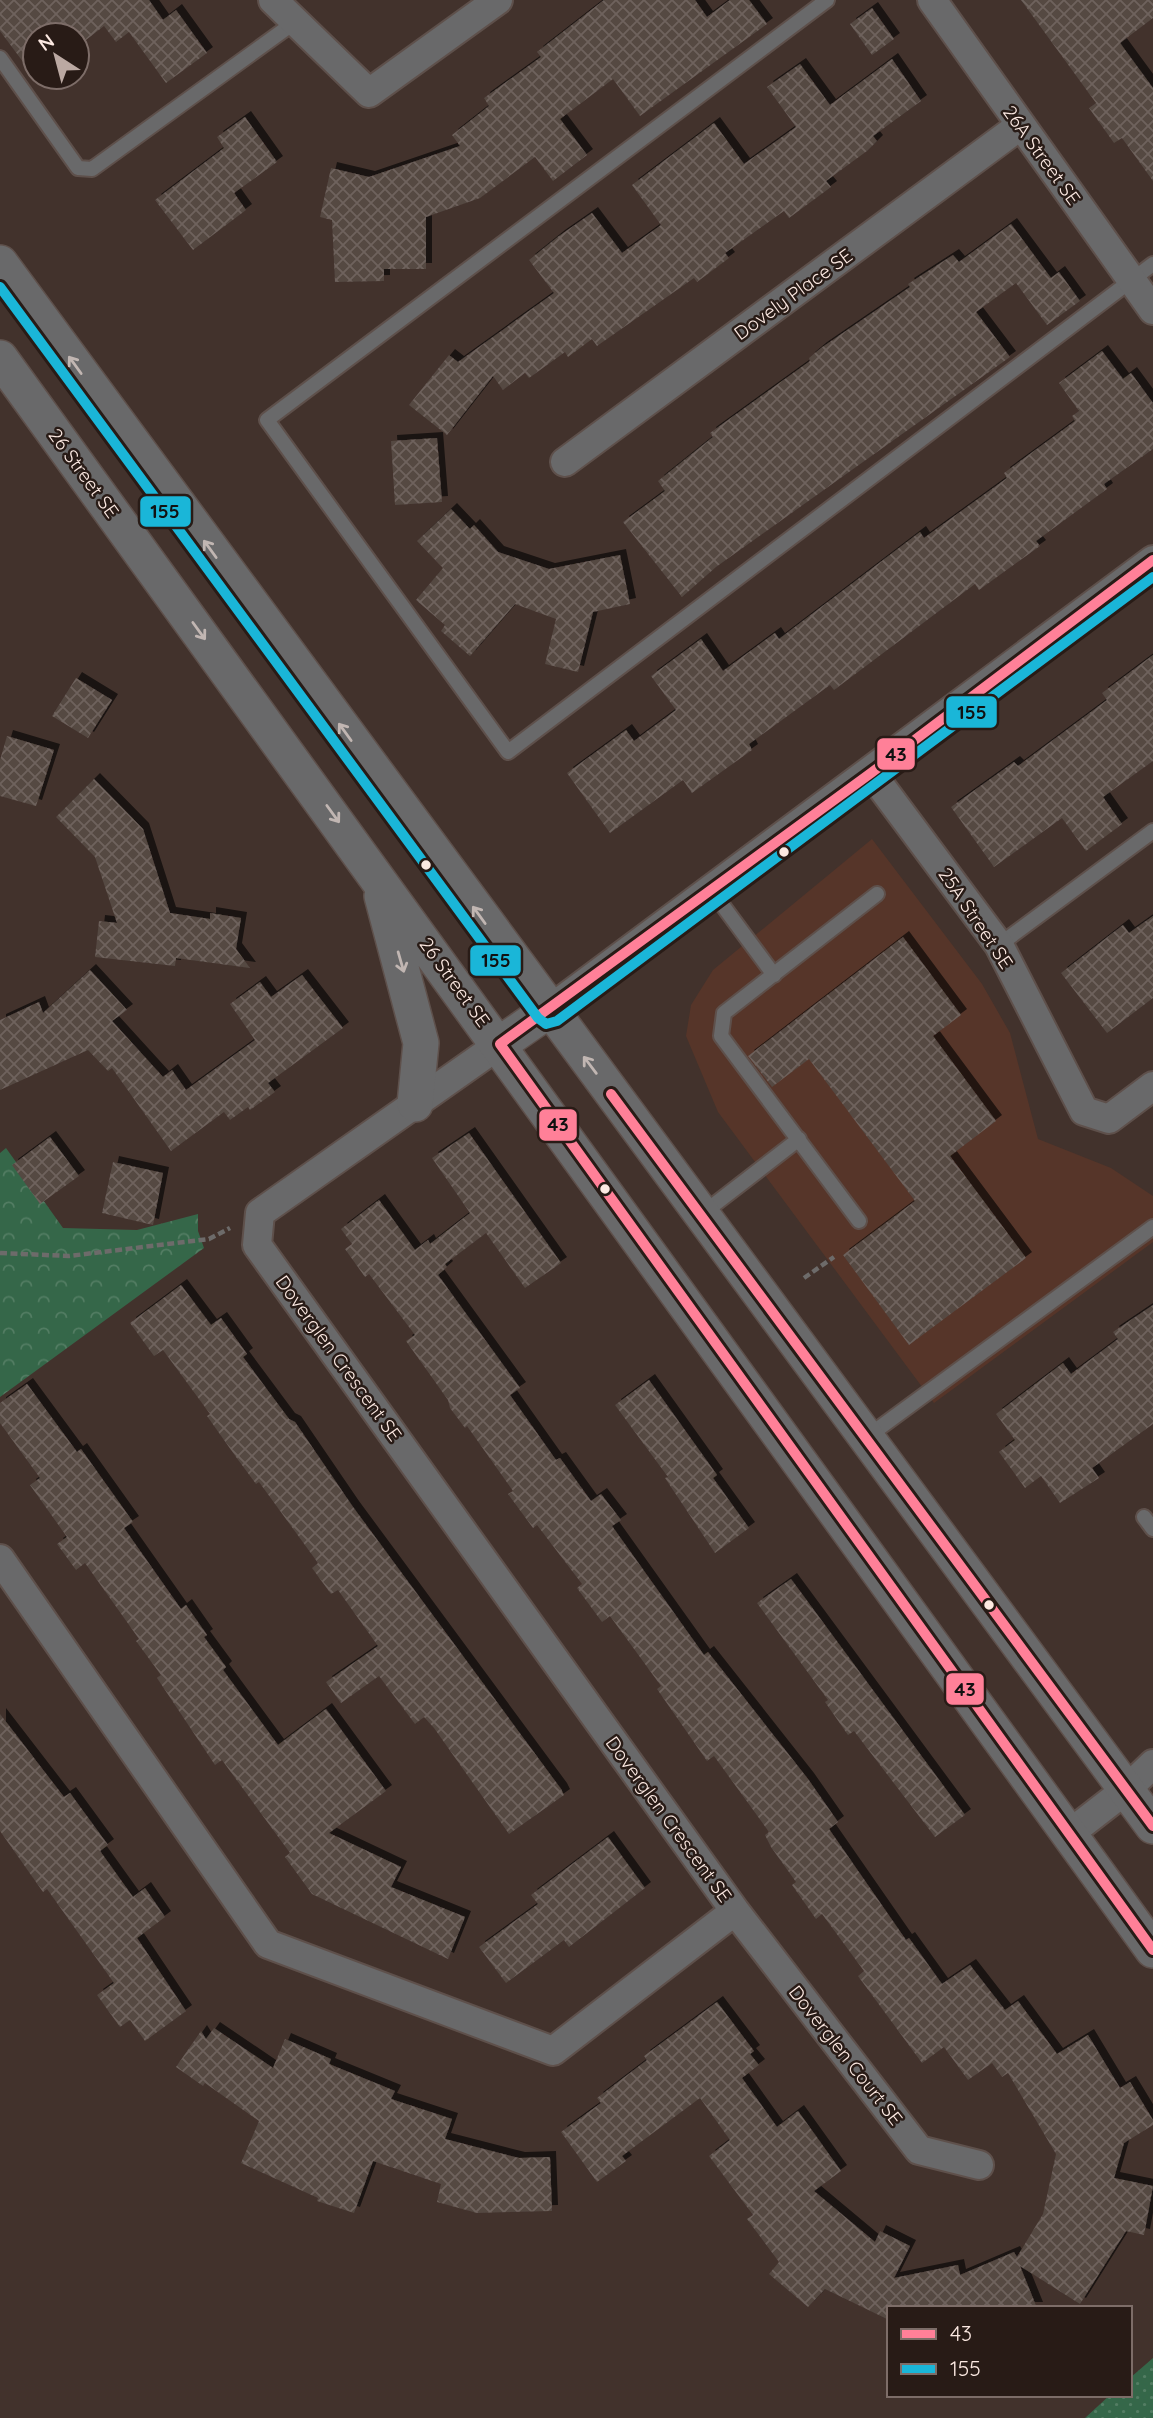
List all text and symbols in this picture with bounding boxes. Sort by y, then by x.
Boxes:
north arrow [21,21,91,91]
text: N [33,28,59,56]
street label: 26A Street SE [998,101,1086,209]
street label: Dovely Place SE [729,243,857,345]
one-way arrow [68,356,82,375]
street label: 26 Street SE [44,424,124,522]
line badge: 155 [139,495,192,528]
text: 155 [150,499,180,523]
one-way arrow [203,540,217,559]
one-way arrow [191,621,206,640]
line badge: 155 [945,695,998,729]
text: 155 [957,700,987,724]
one-way arrow [337,723,352,742]
line badge: 43 [876,737,916,771]
text: 43 [885,742,907,766]
one-way arrow [325,805,340,824]
unlabelled marker [777,845,791,859]
unlabelled marker [419,858,433,872]
street label: 25A Street SE [933,863,1019,973]
one-way arrow [472,906,487,925]
street label: 26 Street SE [415,933,495,1031]
line badge: 155 [469,944,522,977]
text: 155 [481,948,511,972]
one-way arrow [395,951,408,973]
one-way arrow [583,1056,598,1075]
line badge: 43 [538,1108,578,1142]
text: 43 [547,1112,569,1136]
unlabelled marker [598,1182,612,1196]
street label: Doverglen Crescent SE [271,1270,407,1446]
unlabelled marker [982,1598,996,1612]
line badge: 43 [945,1672,985,1706]
text: 43 [954,1677,976,1701]
street label: Doverglen Crescent SE [601,1731,737,1907]
street label: Doverglen Court SE [784,1980,908,2130]
legend [887,2306,1132,2397]
text: 43 [950,2320,972,2346]
text: 155 [950,2355,981,2381]

